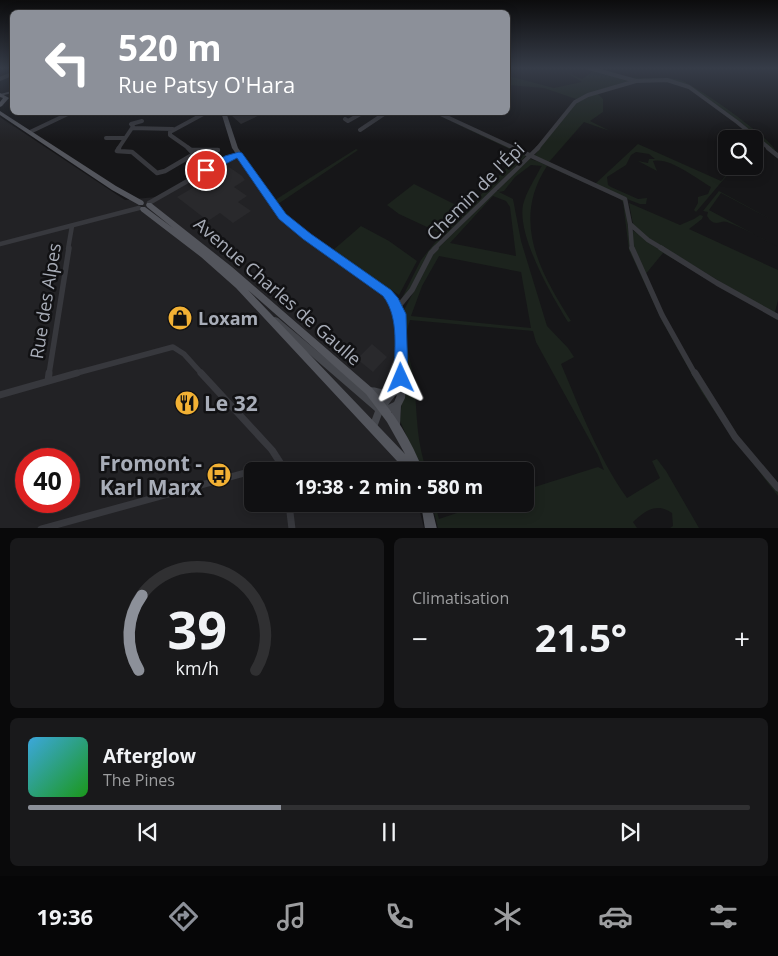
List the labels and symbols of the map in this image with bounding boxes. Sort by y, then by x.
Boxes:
street label: Chemin de l'Épi [421,137,529,245]
pin [185,149,227,191]
street label: Avenue Charles de Gaulle [189,212,367,370]
street label: Rue des Alpes [24,241,66,361]
shop icon: Loxam [167,305,193,331]
place label: Loxam [198,306,258,330]
position arrow [374,351,426,403]
place label: Le 32 [204,389,258,417]
restaurant icon: Le 32 [174,390,200,416]
speed limit sign: 40 [15,448,80,513]
place label: Fromont - Karl Marx [99,449,203,501]
bus stop icon: Fromont - Karl Marx [206,462,232,488]

